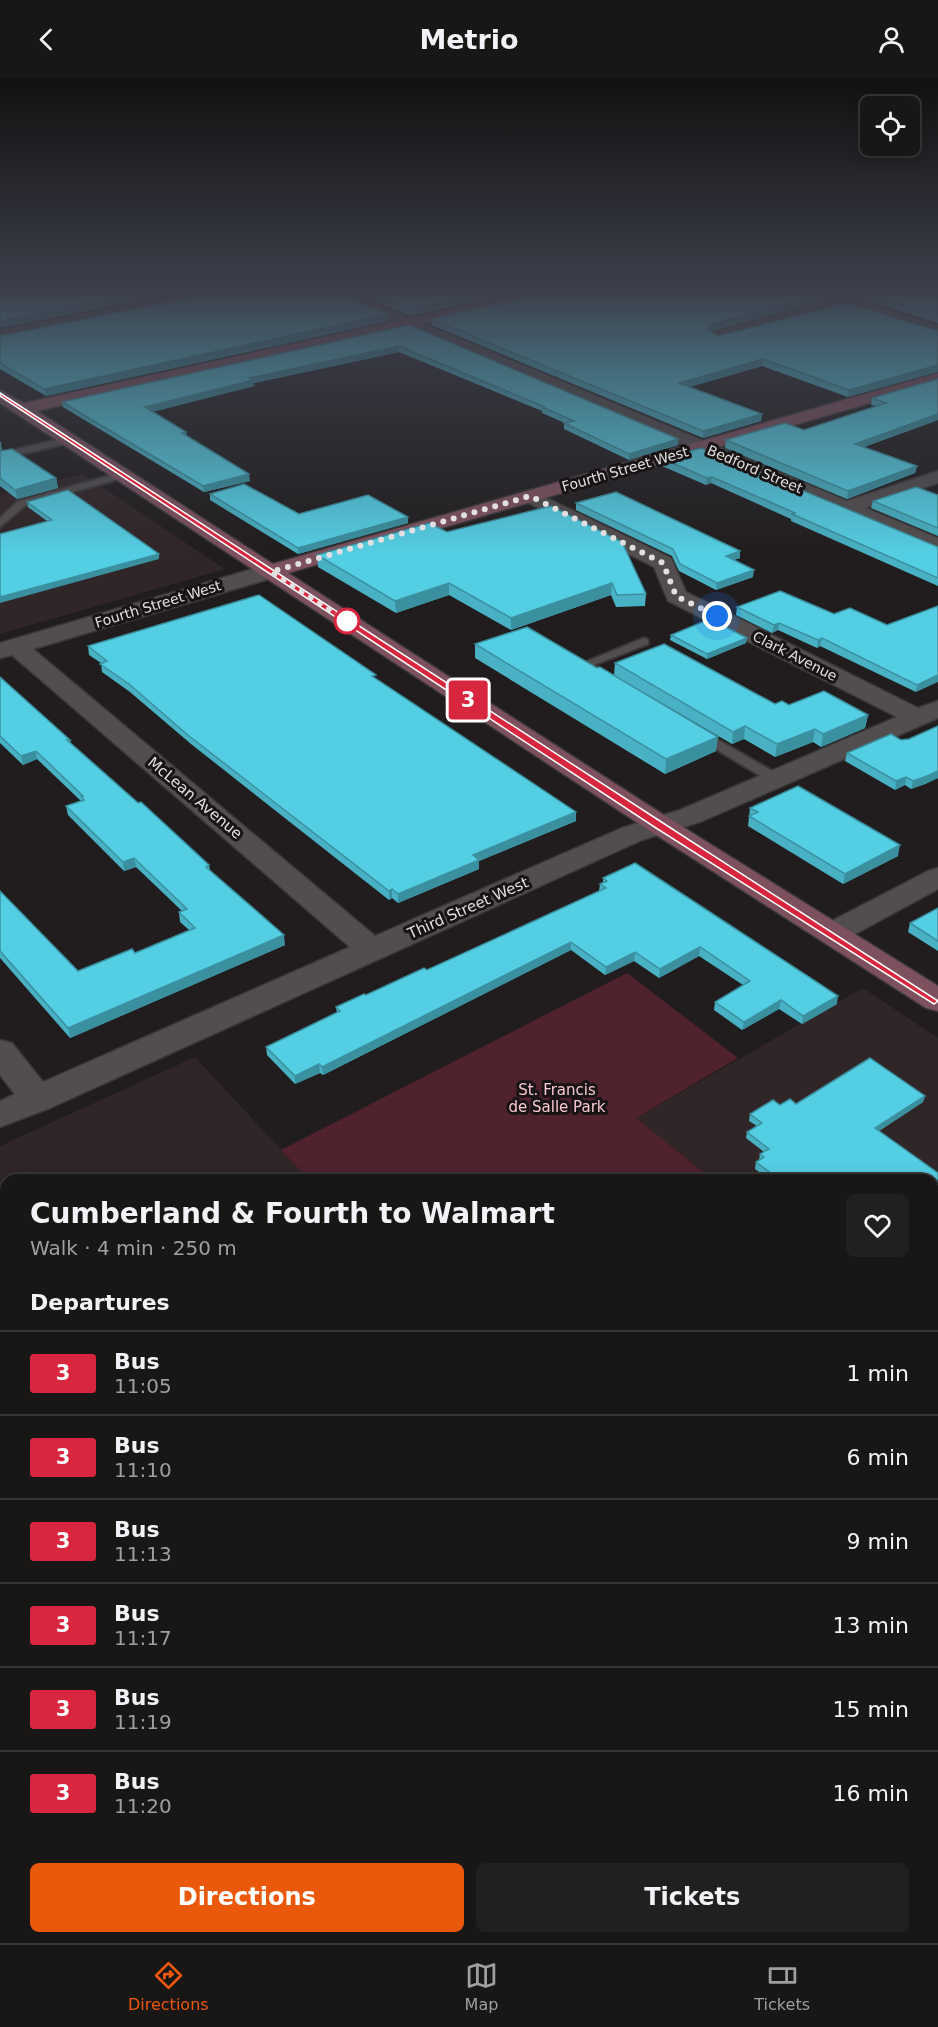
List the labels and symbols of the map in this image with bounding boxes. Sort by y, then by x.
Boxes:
street label: Bedford Street [705,442,806,496]
street label: Fourth Street West [560,443,691,495]
street label: Fourth Street West [93,577,223,631]
your location [702,601,732,631]
unlabelled marker [334,608,360,634]
street label: Clark Avenue [750,628,840,684]
line badge: 3 [448,680,488,720]
street label: McLean Avenue [144,753,246,843]
street label: Third Street West [404,873,531,943]
park label: St. Francis de Salle Park [509,1081,606,1116]

